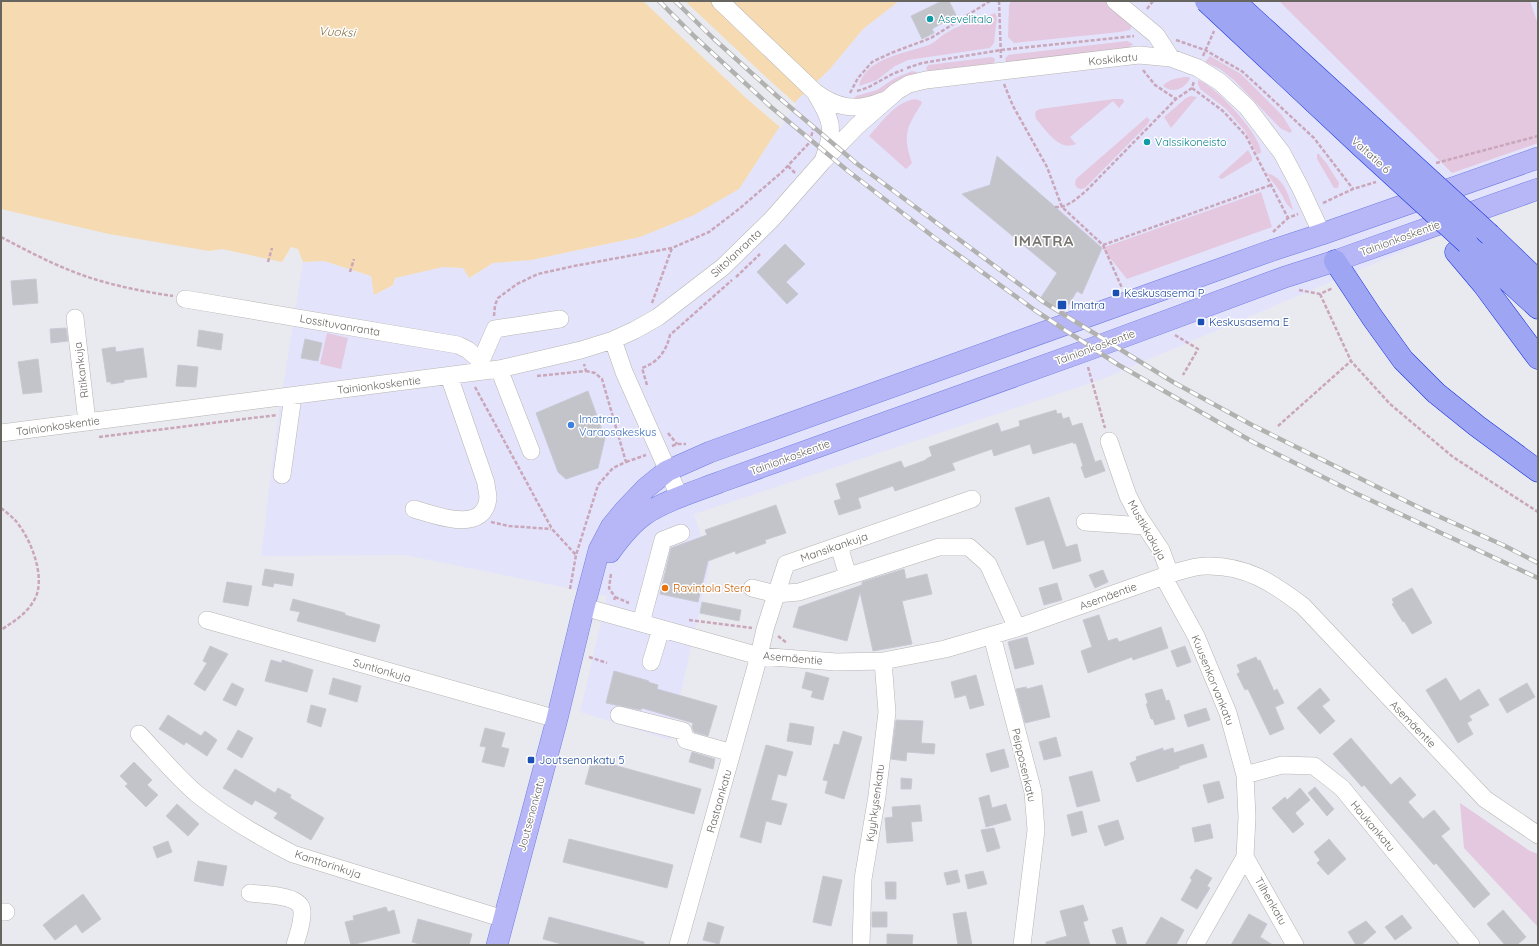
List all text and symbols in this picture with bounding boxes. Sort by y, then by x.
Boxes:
place label: Asevelitalo [938,12,993,26]
marker: Asevelitalo [925,14,935,24]
water label: Vuoksi [318,23,357,40]
street label: Koskikatu [1088,49,1138,69]
street label: Valtatie 6 [1348,134,1394,176]
place label: Valssikoneisto [1155,135,1227,149]
marker: Valssikoneisto [1142,137,1152,147]
street label: Tainionkoskentie [1358,217,1442,259]
street label: Siitolanranta [708,226,764,280]
district label: IMATRA [1014,231,1074,250]
place label: Keskusasema P [1124,286,1205,300]
marker: Keskusasema P [1111,288,1121,298]
place label: Imatra [1071,298,1105,312]
marker: Imatra [1056,299,1068,311]
street label: Lossituvanranta [299,311,381,339]
place label: Keskusasema E [1209,315,1289,329]
marker: Keskusasema E [1196,317,1206,327]
street label: Tainionkoskentie [1053,326,1137,368]
street label: Ritikankuja [71,341,91,399]
street label: Tainionkoskentie [336,373,422,397]
place label: Imatran Varaosakeskus [579,412,656,439]
street label: Tainionkoskentie [15,413,101,439]
marker: Imatran Varaosakeskus [566,420,576,430]
street label: Tainionkoskentie [748,436,832,478]
street label: Mustikkakuja [1125,497,1169,563]
street label: Mansikankuja [799,529,869,565]
street label: Asemäentie [1077,579,1139,613]
place label: Ravintola Stera [673,581,751,595]
marker: Ravintola Stera [660,583,670,593]
street label: Kuusenkorvankatu [1189,633,1237,727]
street label: Asemäentie [762,648,824,668]
street label: Suntionkuja [351,655,413,685]
street label: Asemäentie [1387,698,1439,750]
street label: Peipposenkatu [1009,727,1039,803]
place label: Joutsenonkatu 5 [539,753,624,767]
marker: Joutsenonkatu 5 [526,755,536,765]
street label: Kyyhkysenkatu [863,763,887,843]
street label: Rastaankatu [703,768,735,834]
street label: Joutsenonkatu [514,775,548,853]
street label: Haukankatu [1348,798,1398,854]
street label: Kanttorinkuja [293,847,363,881]
street label: Tilhenkatu [1252,875,1290,927]

